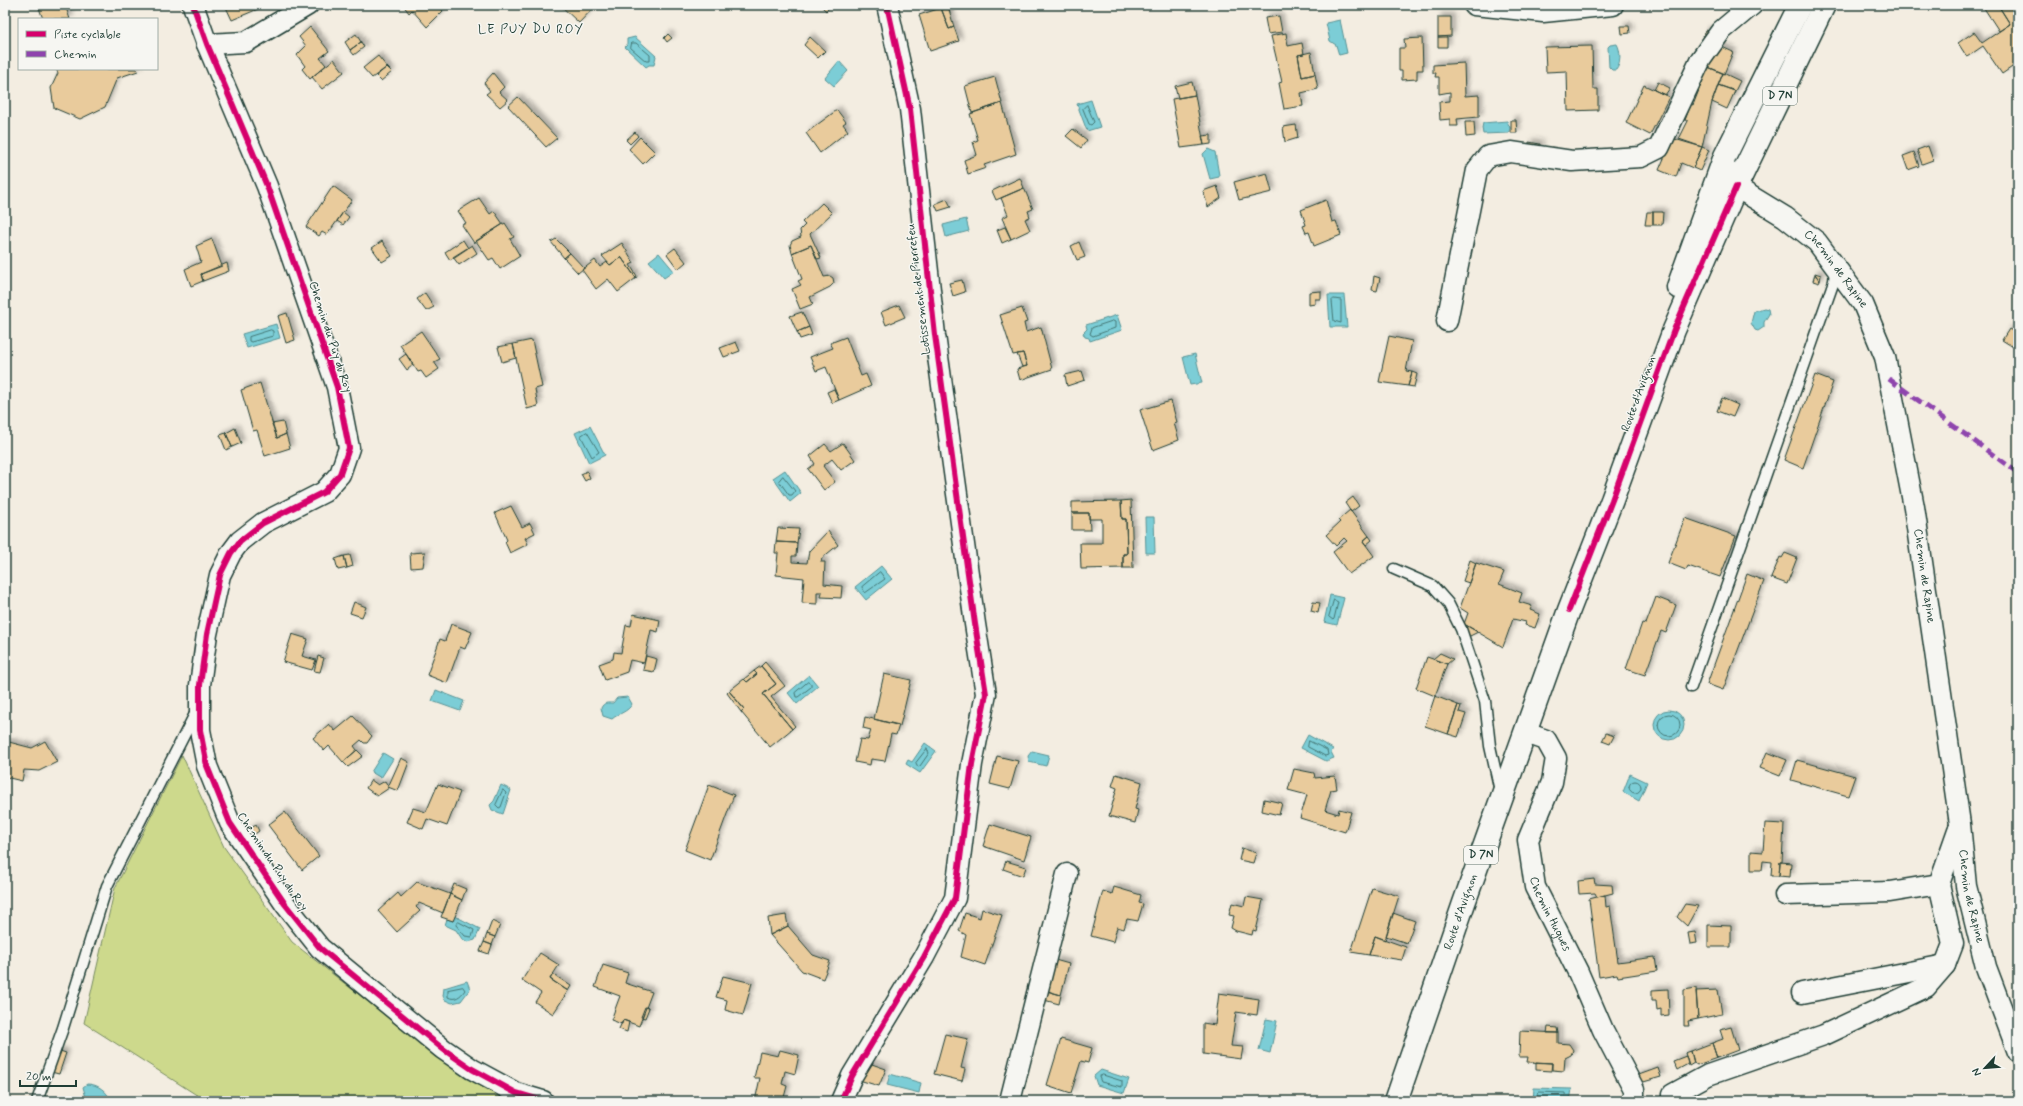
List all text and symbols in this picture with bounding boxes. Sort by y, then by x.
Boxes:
legend [18,18,158,70]
district label: LE PUY DU ROY [478,21,584,38]
text: Piste cyclable [54,27,121,43]
text: Chemin [54,47,97,63]
road number: D 7N [1763,87,1797,105]
street label: Lotissement de Pierrefeu [903,222,935,356]
street label: Chemin de Rapine [1800,227,1872,311]
street label: Chemin du Puy du Roy [304,279,356,395]
street label: Route d'Avignon [1618,354,1661,434]
street label: Chemin de Rapine [1909,528,1939,625]
street label: Chemin du Puy du Roy [233,809,311,915]
road number: D 7N [1464,846,1498,864]
street label: Chemin de Rapine [1955,849,1988,945]
street label: Route d'Avignon [1440,872,1482,952]
street label: Chemin Hugues [1526,876,1575,955]
north arrow [1965,1048,2005,1088]
scale bar [20,1062,76,1088]
text: N [1969,1066,1985,1078]
text: 20 m [26,1069,52,1085]

